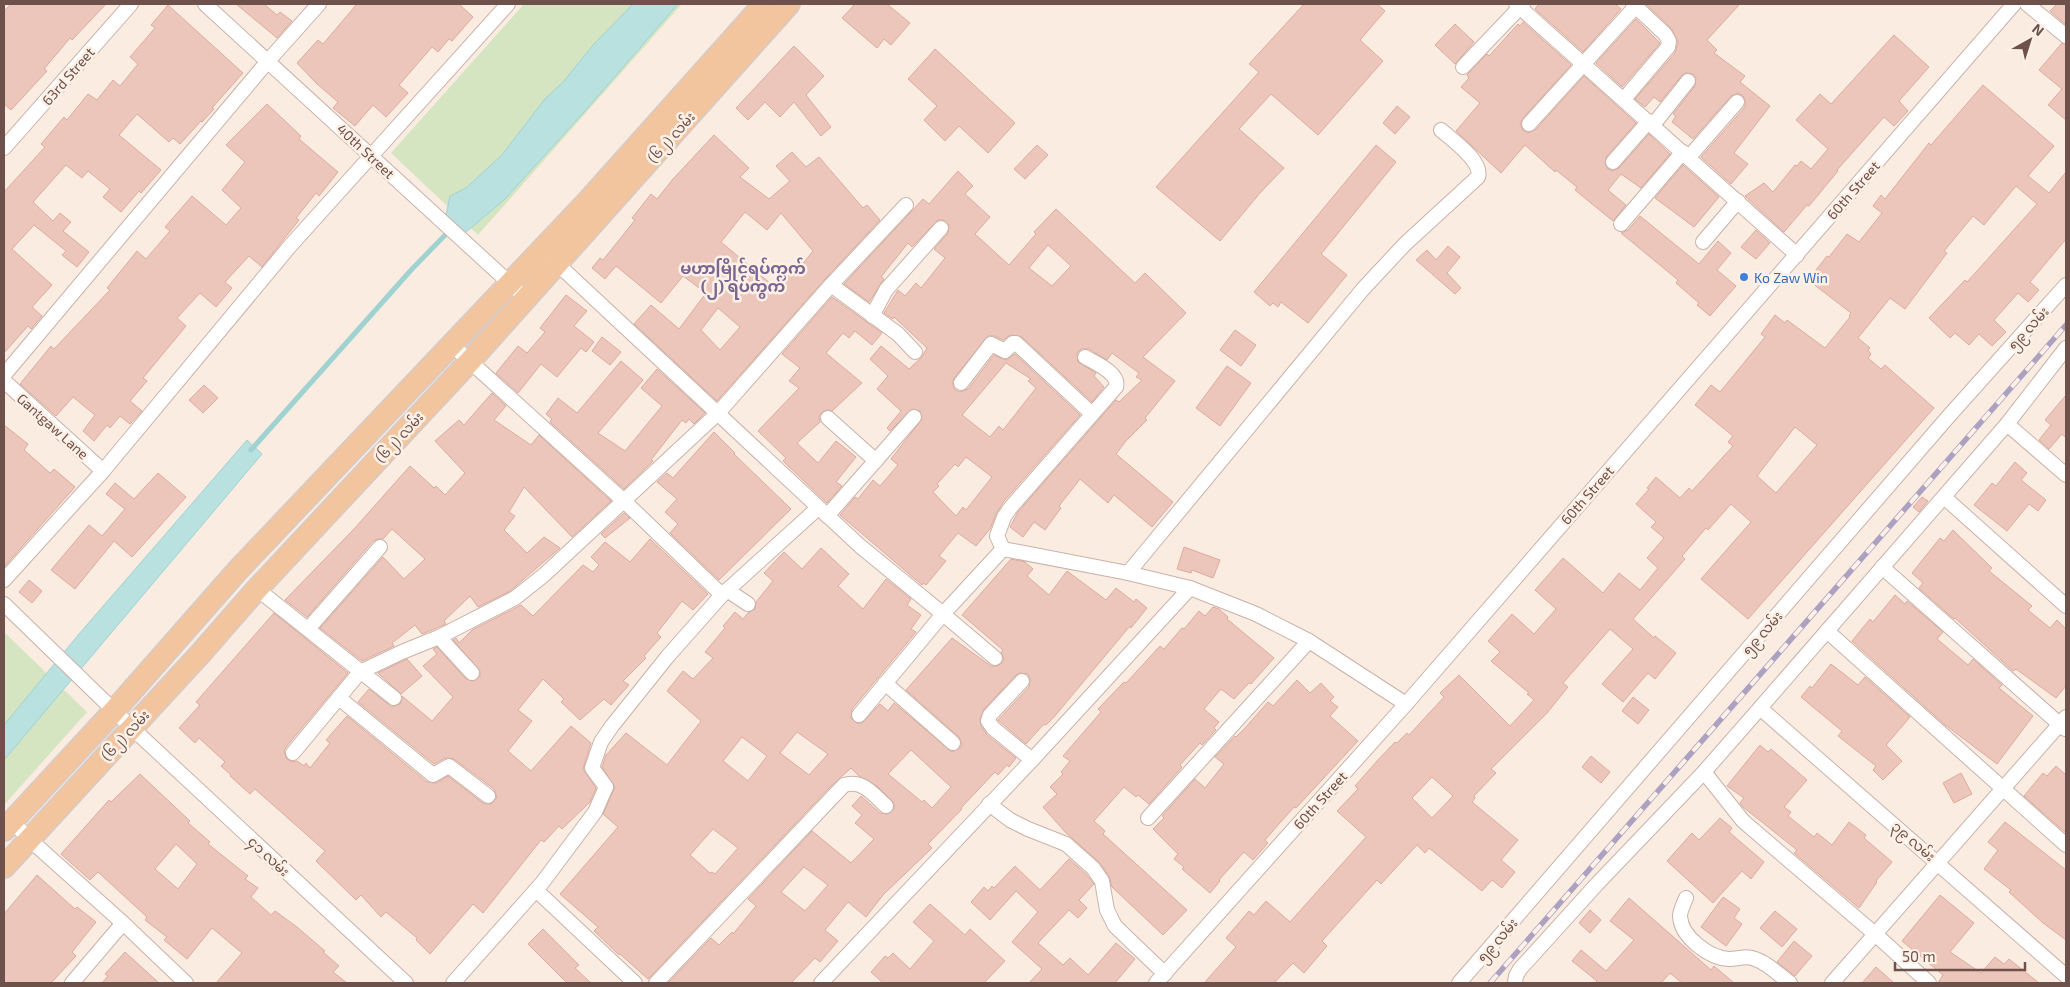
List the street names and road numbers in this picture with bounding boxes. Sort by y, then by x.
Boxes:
street label: 63rd Street [38,44,98,108]
street label: (၆၂) လမ်း [643,107,701,169]
street label: 40th Street [334,120,398,182]
street label: 60th Street [1823,157,1883,223]
street label: ၅၉ လမ်း [2003,302,2055,356]
street label: Gantgaw Lane [14,389,92,463]
street label: (၆၂) လမ်း [371,408,430,468]
street label: 60th Street [1557,462,1617,528]
street label: ၅၉ လမ်း [1738,607,1789,661]
street label: (၆၂) လမ်း [97,706,156,766]
street label: 60th Street [1290,768,1350,832]
street label: ၃၉ လမ်း [1886,817,1940,867]
street label: ၄၁ လမ်း [242,832,294,882]
street label: ၅၉ လမ်း [1473,914,1524,968]

